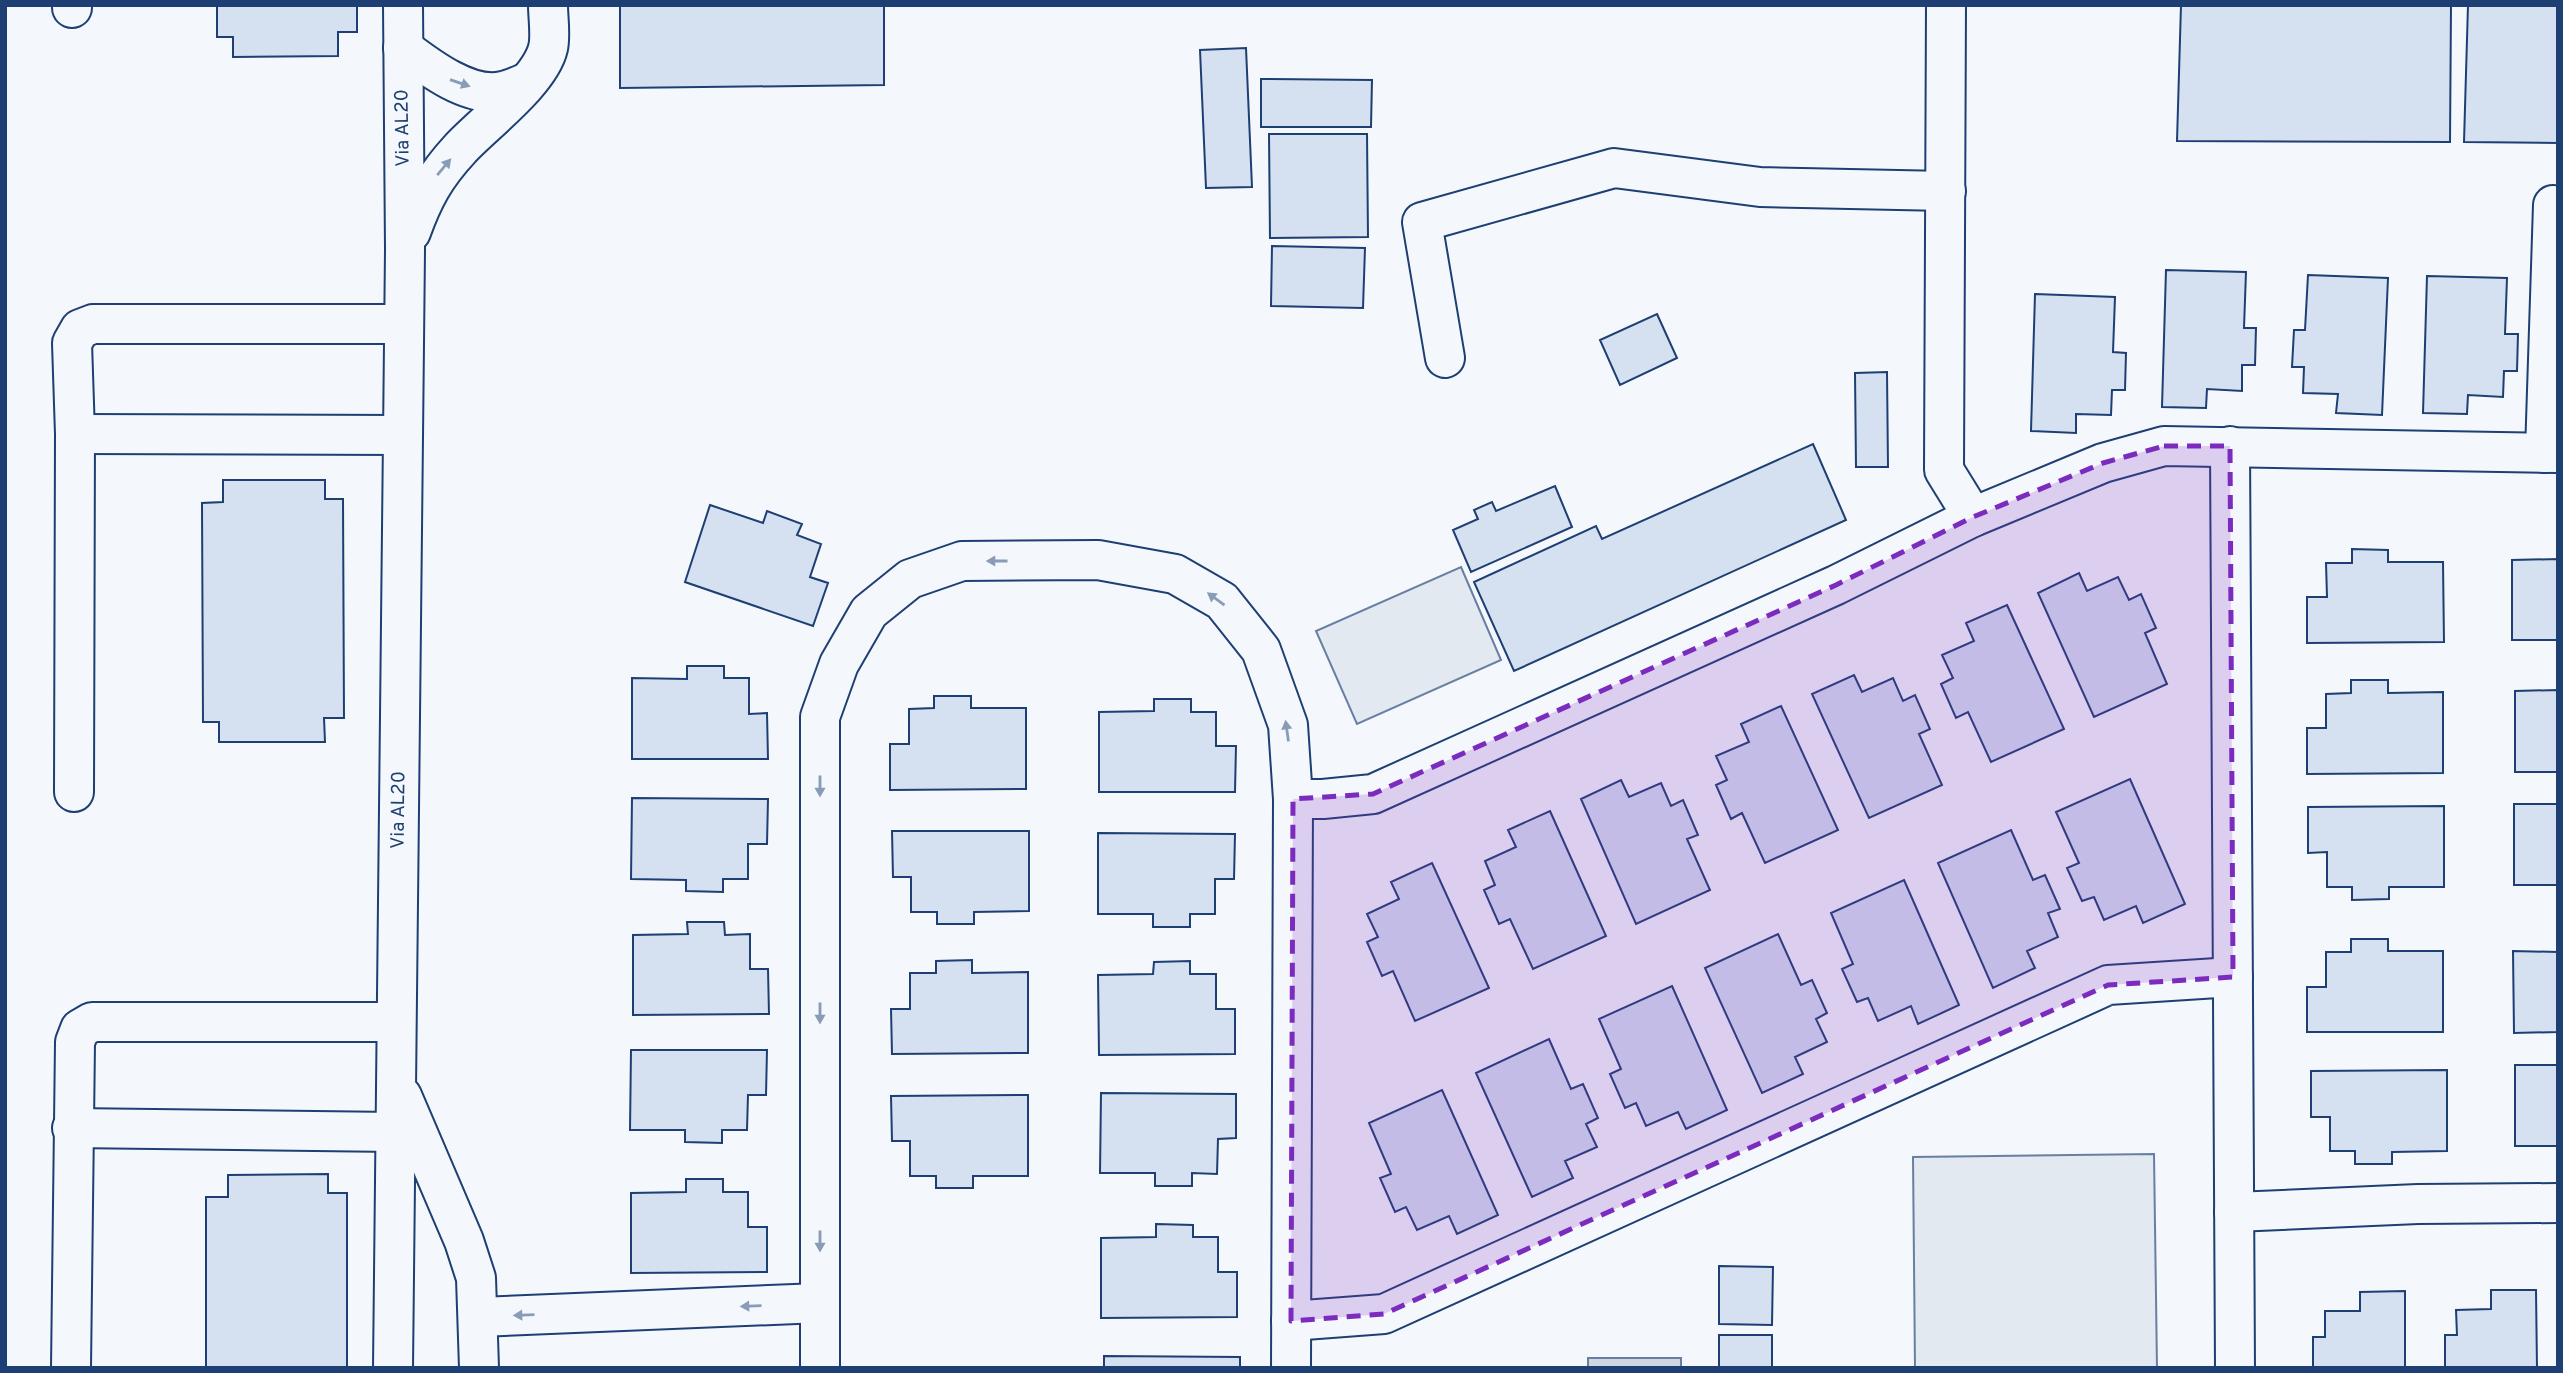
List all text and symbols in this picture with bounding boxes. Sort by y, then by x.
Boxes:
one-way arrow [449,78,470,89]
street label: Via AL20 [390,89,416,167]
one-way arrow [437,159,452,177]
one-way arrow [986,555,1008,567]
one-way arrow [1207,592,1225,606]
one-way arrow [1282,720,1293,742]
street label: Via AL20 [387,771,411,849]
one-way arrow [814,775,826,797]
one-way arrow [814,1002,826,1024]
one-way arrow [814,1230,826,1252]
one-way arrow [740,1300,762,1311]
one-way arrow [513,1309,535,1320]

